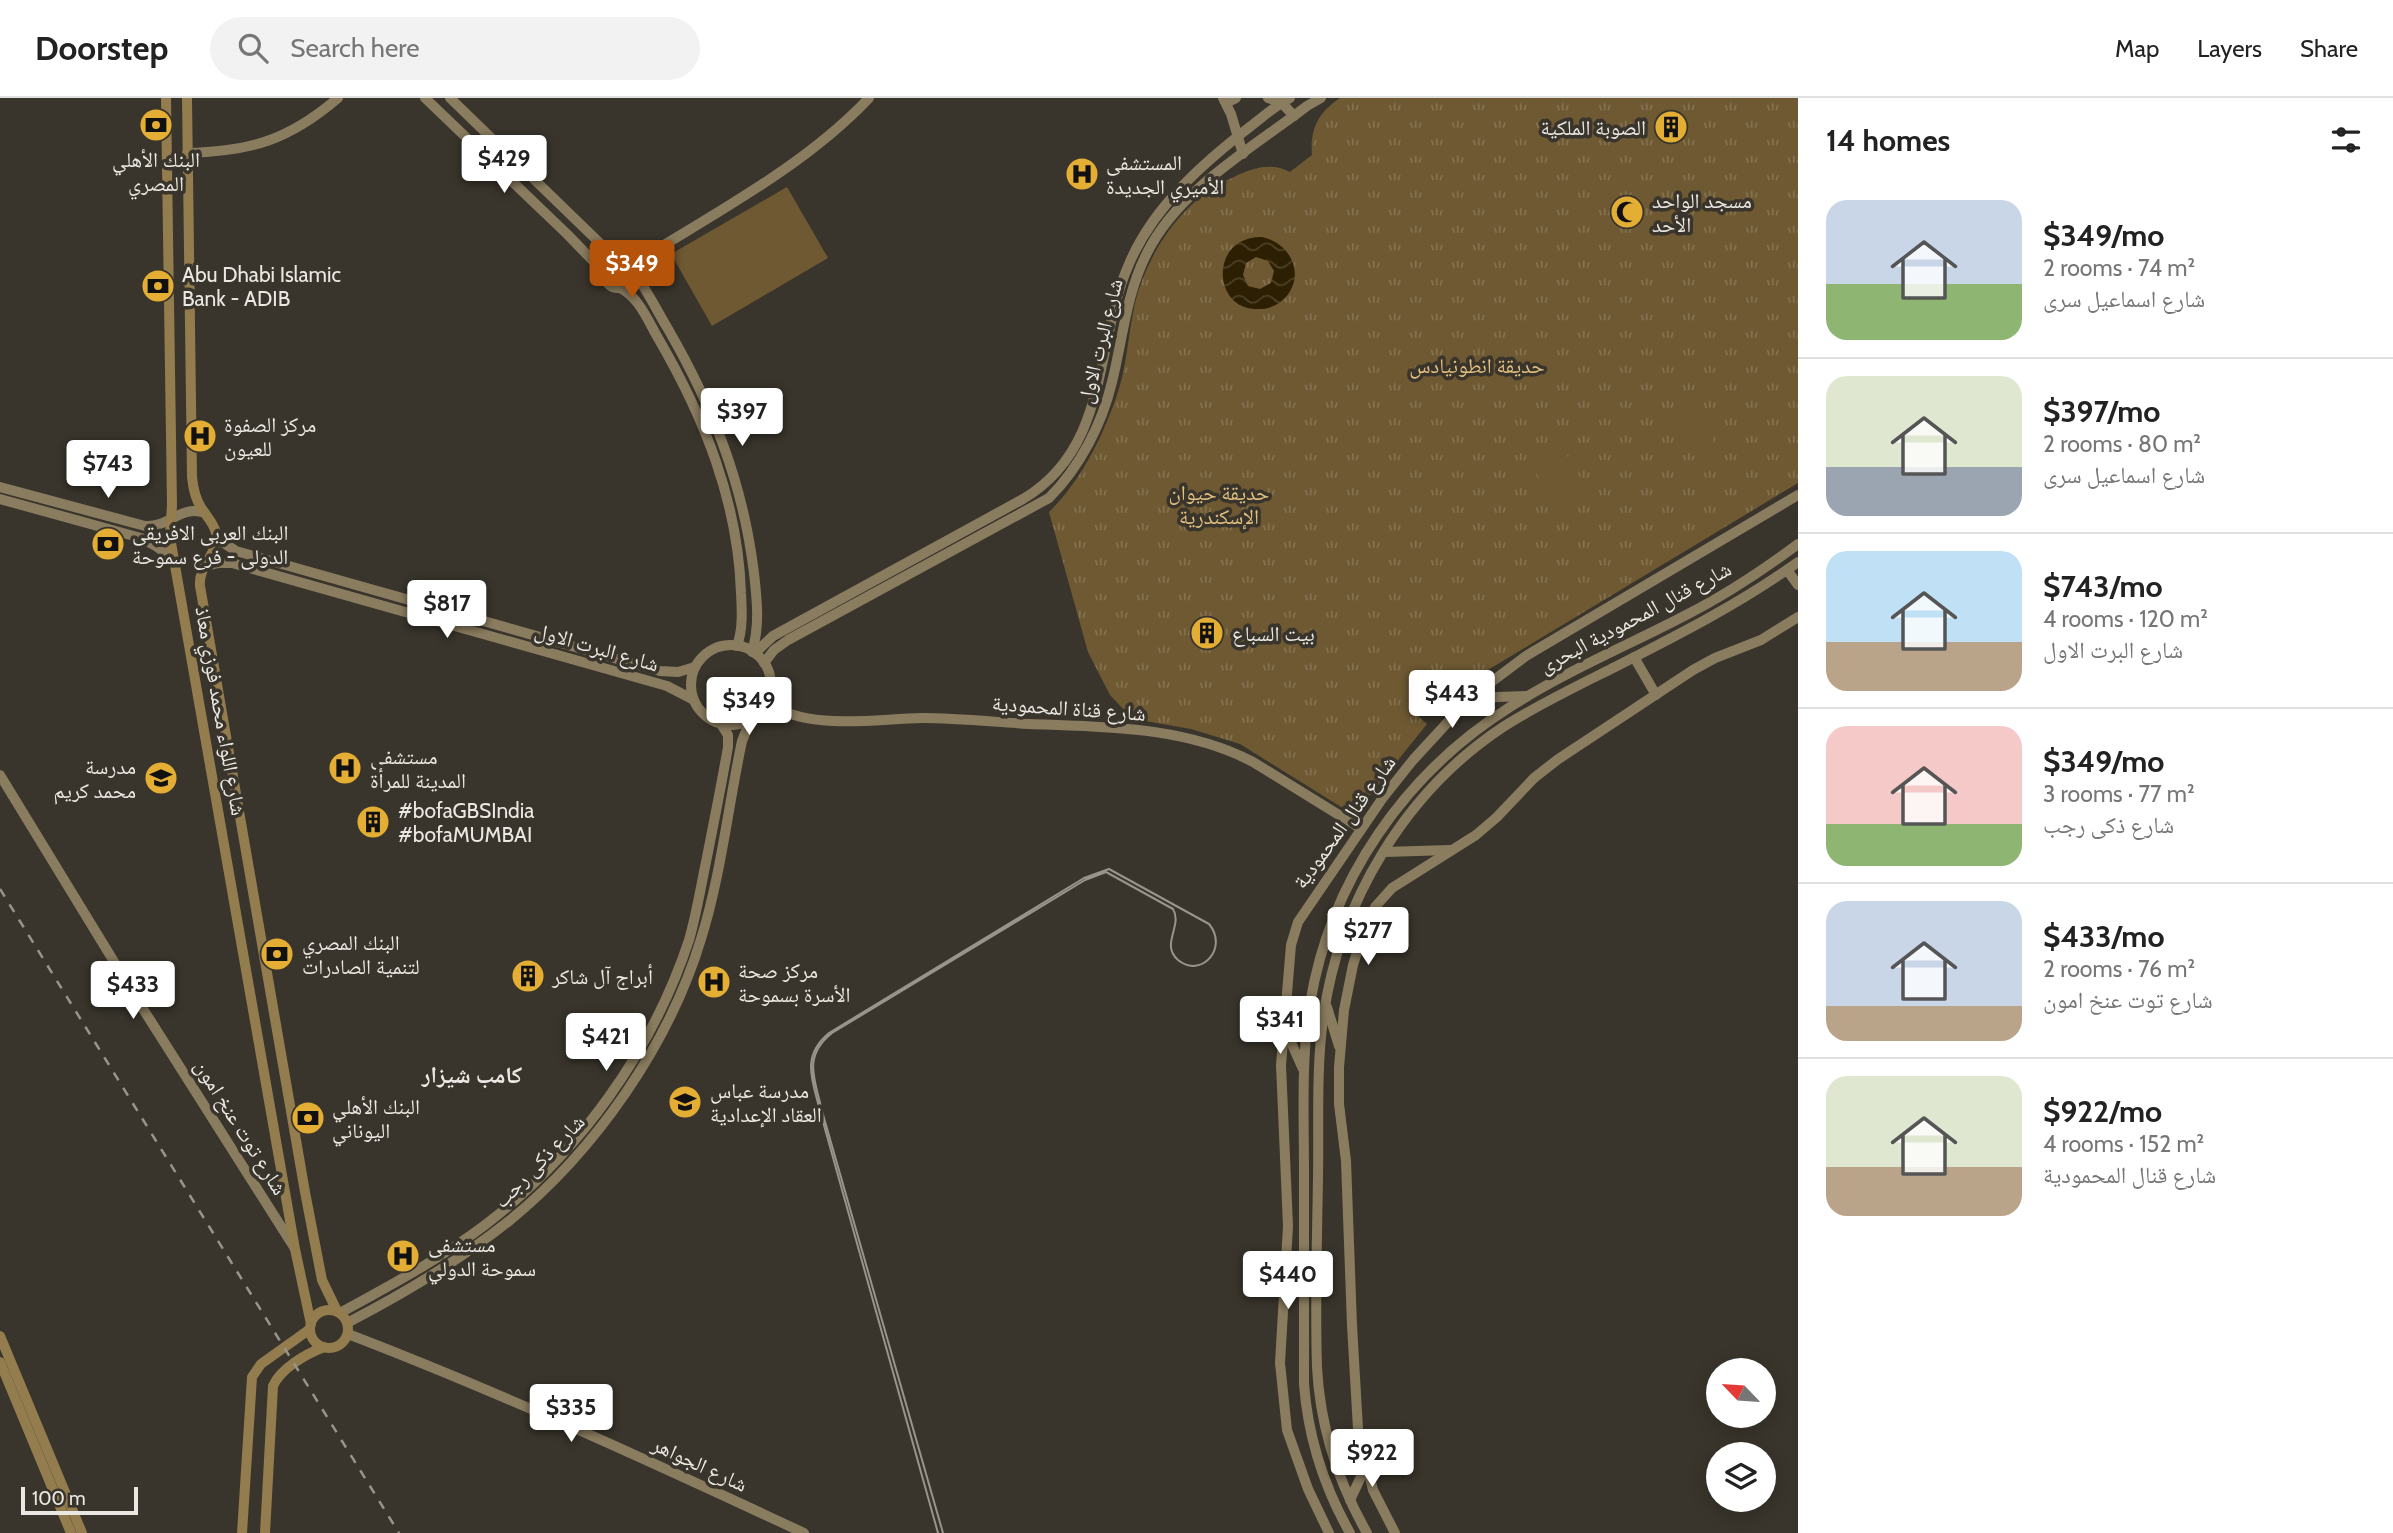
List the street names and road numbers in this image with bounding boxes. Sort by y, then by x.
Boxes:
street label: شارع البرت الاول [1072,276,1129,406]
street label: شارع قنال المحمودية البحرى [1535,556,1736,679]
street label: شارع اللواء محمد فوزي معاذ [186,605,252,818]
street label: شارع البرت الاول [532,617,662,678]
street label: شارع قناة المحمودية [991,690,1147,727]
street label: شارع قنال المحمودية [1287,751,1401,894]
street label: شارع توت عنخ امون [189,1055,293,1200]
street label: شارع ذكى رجب [488,1109,590,1213]
street label: شارع الجواهر [647,1431,752,1498]

